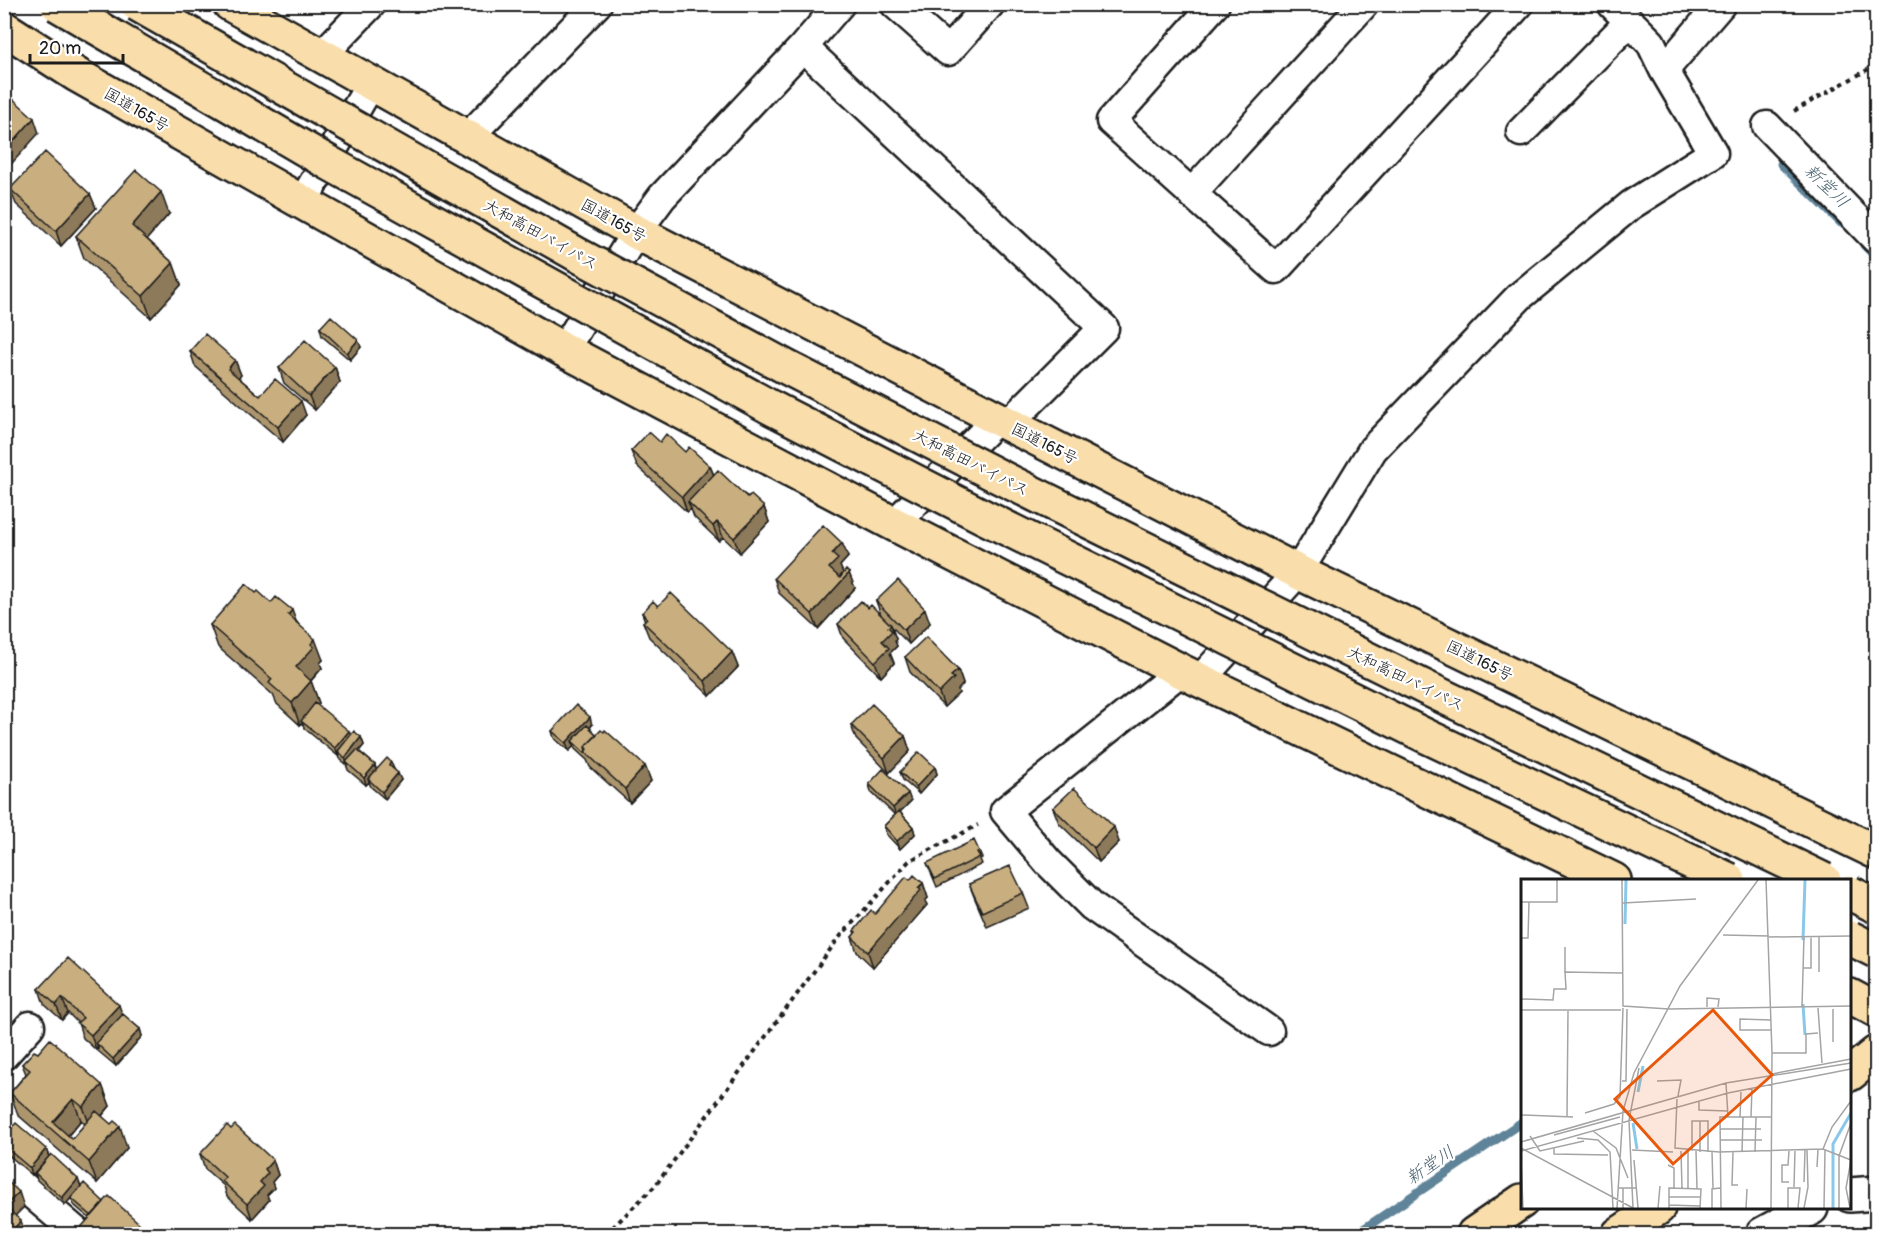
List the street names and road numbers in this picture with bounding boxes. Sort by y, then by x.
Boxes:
street label: 国道165号 [100,83,173,137]
street label: 大和高田バイパス [480,195,601,275]
street label: 国道165号 [577,195,650,247]
street label: 国道165号 [1008,419,1081,469]
street label: 大和高田バイパス [909,425,1032,501]
street label: 国道165号 [1443,636,1516,686]
street label: 大和高田バイパス [1344,642,1467,716]

